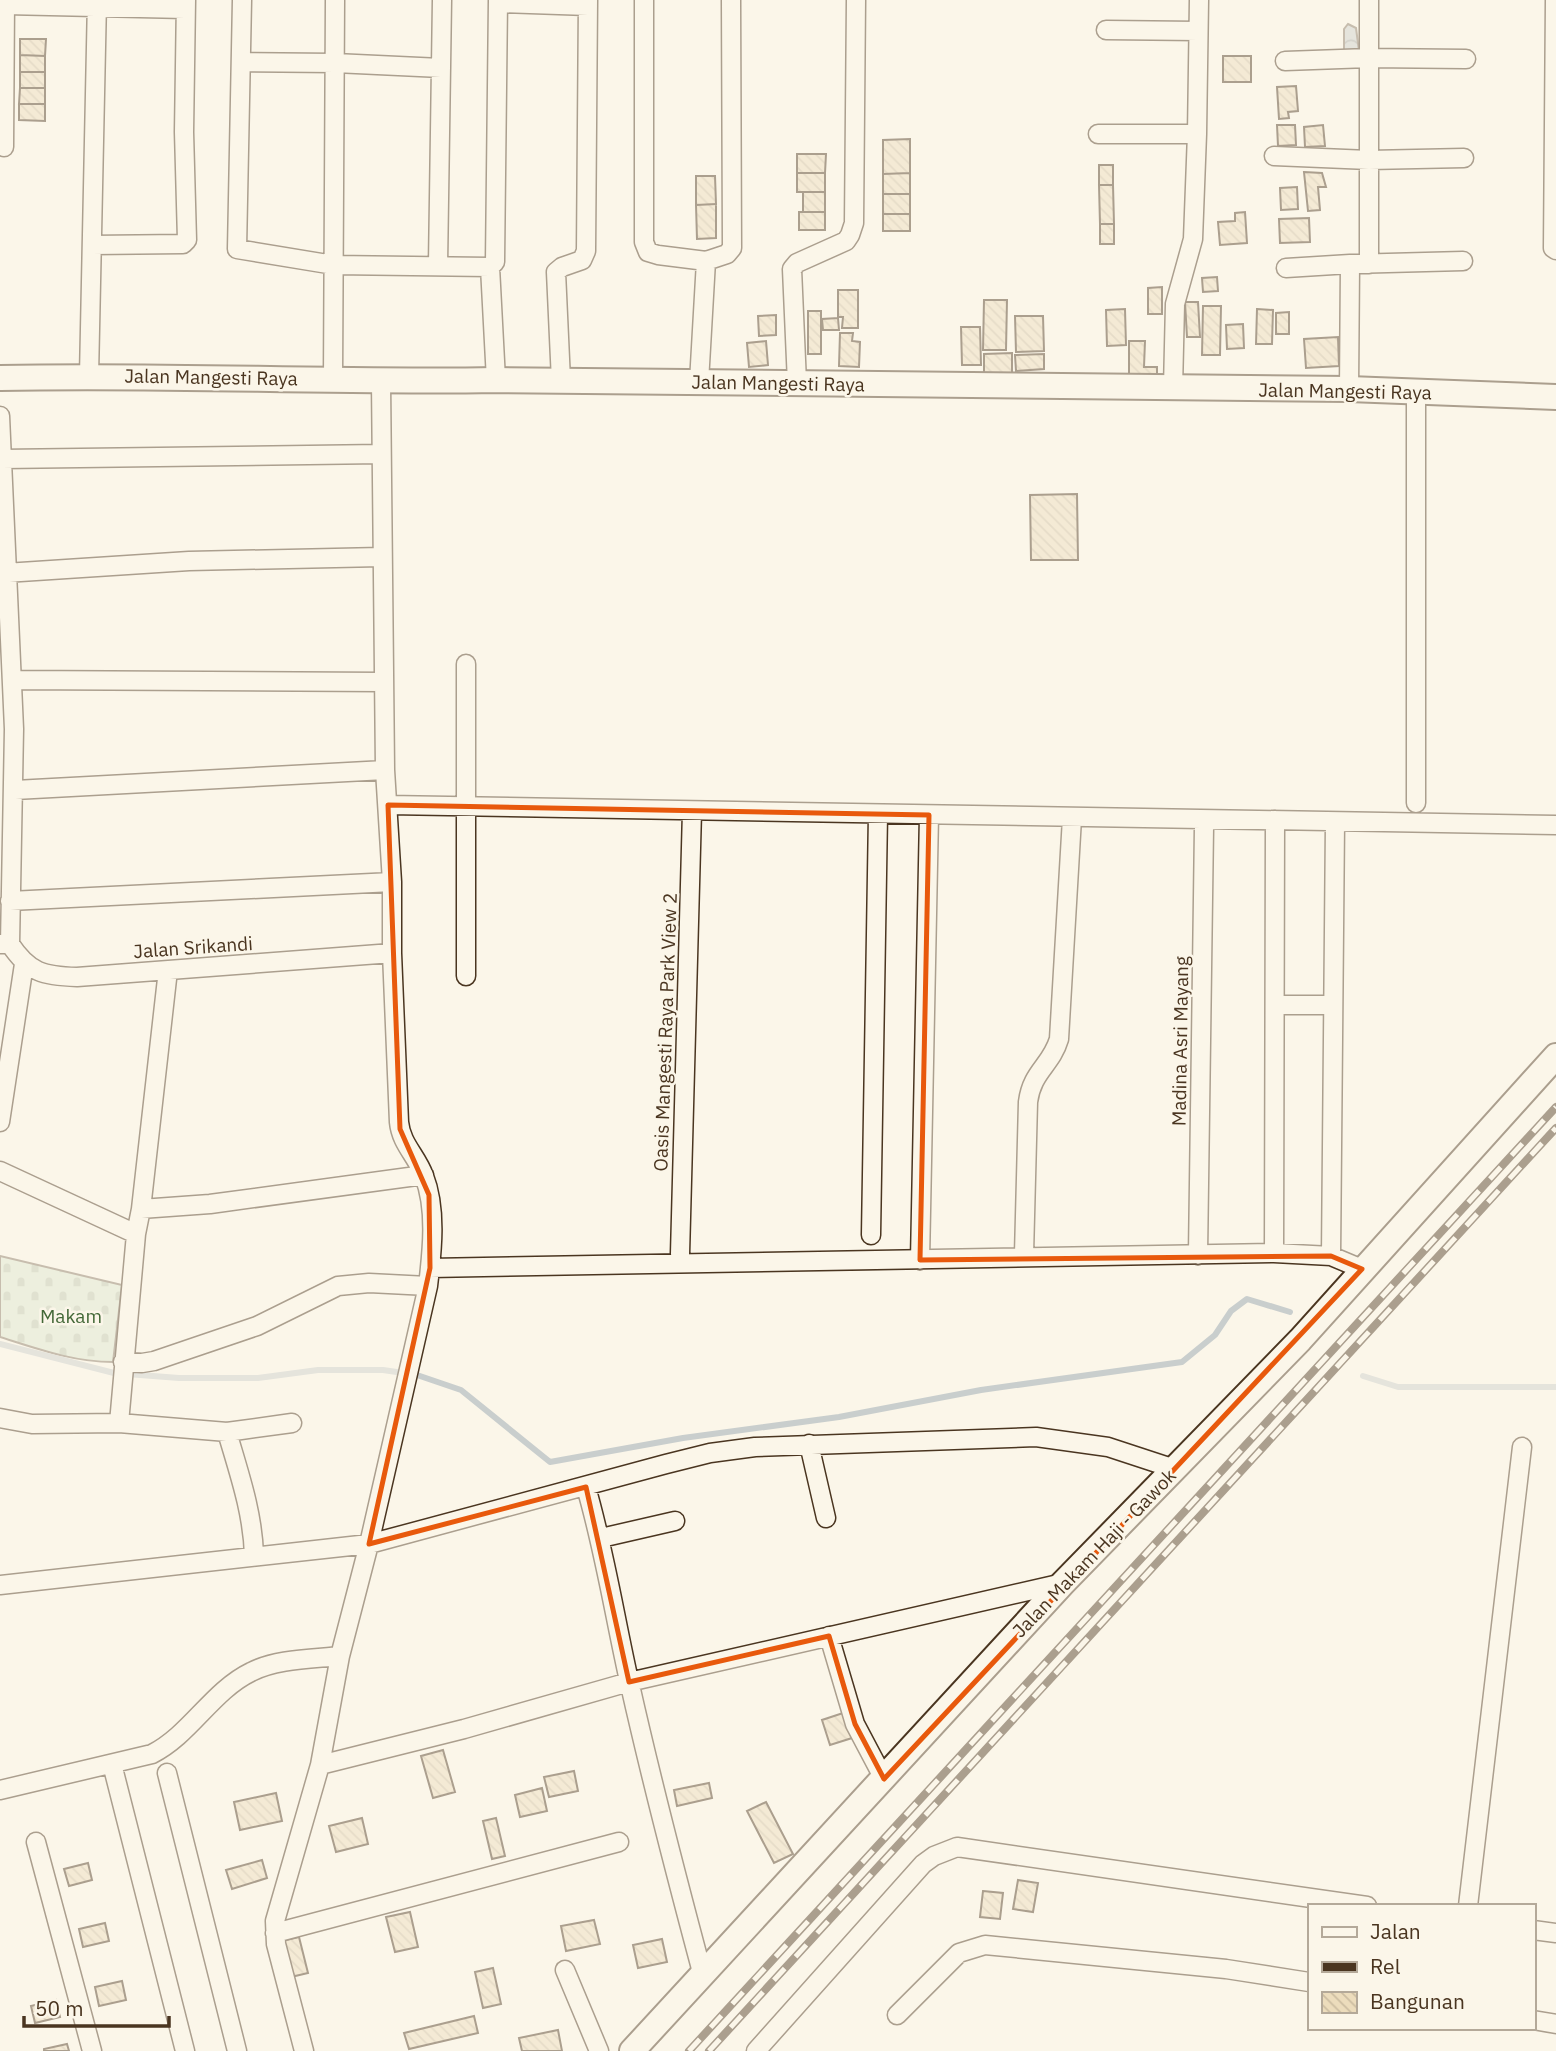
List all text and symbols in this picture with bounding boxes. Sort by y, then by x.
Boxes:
street label: Jalan Mangesti Raya [124,363,298,391]
street label: Jalan Mangesti Raya [691,369,865,397]
street label: Jalan Mangesti Raya [1258,377,1432,405]
street label: Oasis Mangesti Raya Park View 2 [648,892,682,1172]
street label: Jalan Srikandi [132,931,254,963]
street label: Madina Asri Mayang [1167,956,1193,1126]
park label: Makam [40,1304,102,1328]
street label: Jalan Makam Haji - Gawok [1007,1464,1181,1642]
legend [1308,1904,1535,2030]
text: Jalan [1370,1917,1421,1945]
text: Rel [1370,1952,1401,1980]
scale bar [24,1984,170,2028]
text: Bangunan [1370,1987,1465,2015]
text: 50 m [35,1994,84,2022]

